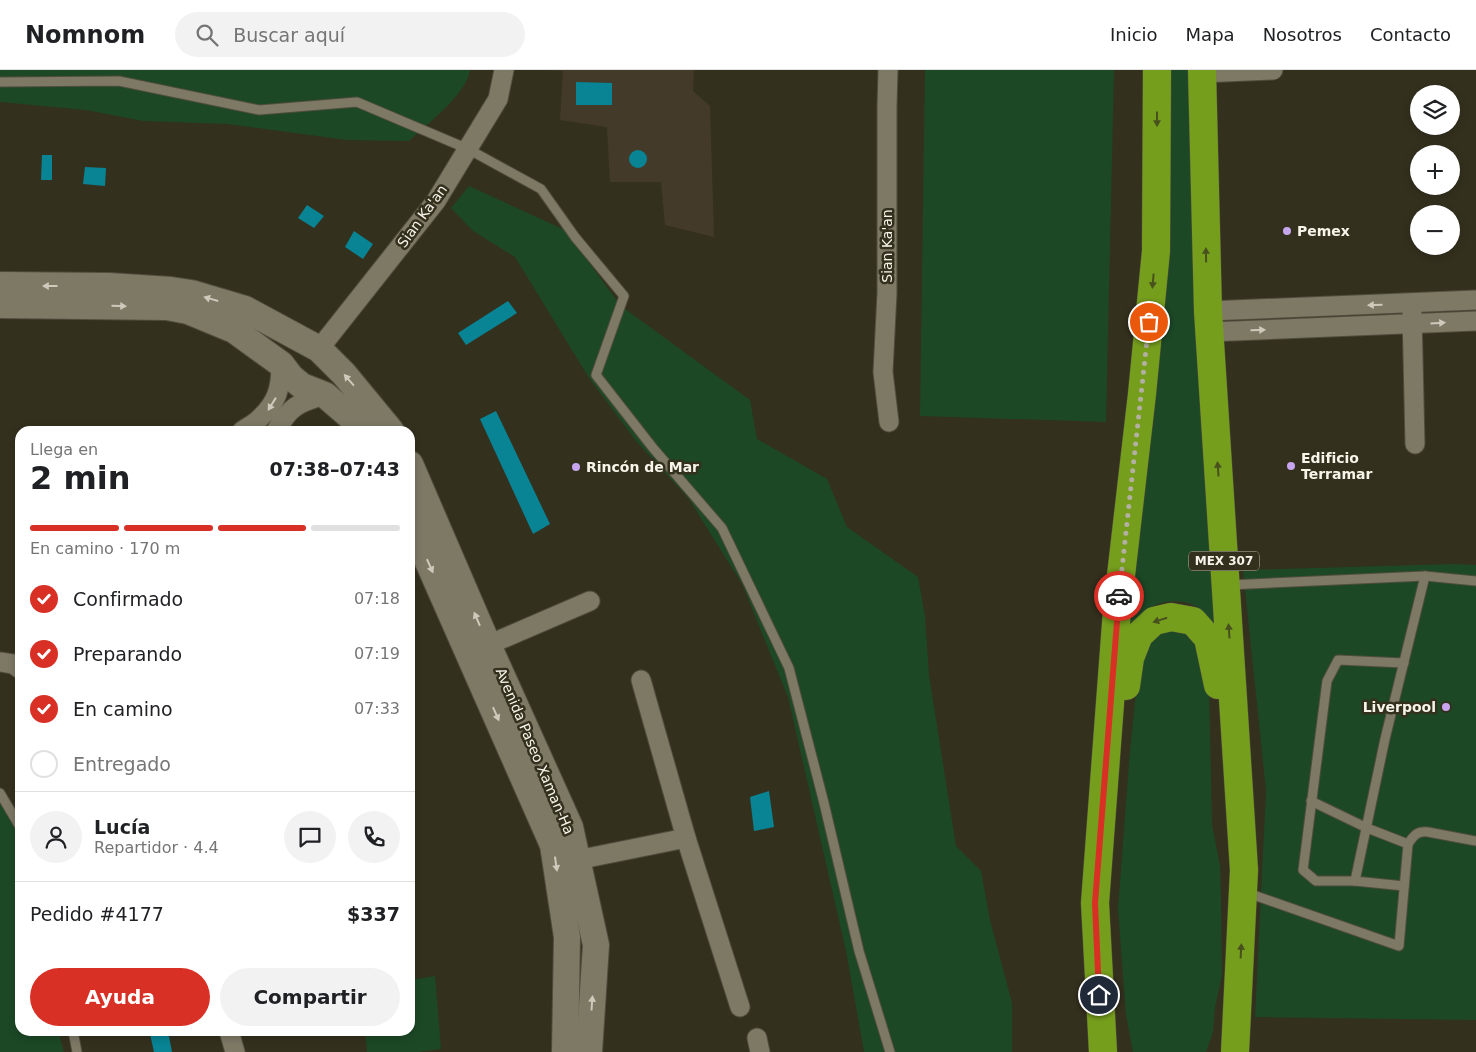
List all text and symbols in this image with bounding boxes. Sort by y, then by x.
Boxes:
search box [175,12,525,57]
text: Nomnom [25,21,145,49]
icon: search [193,21,221,49]
text: Buscar aquí [233,24,345,46]
text: Inicio [1110,24,1158,45]
text: Mapa [1186,24,1235,45]
text: Nosotros [1263,24,1342,45]
text: Contacto [1370,24,1451,45]
map controls [1410,85,1460,255]
button: layers [1410,85,1460,135]
one-way arrow [1153,111,1161,127]
button: + [1410,145,1460,195]
street label: Sian Ka'an [394,182,450,250]
button: − [1410,205,1460,255]
street label: Sian Ka'an [879,209,895,283]
place label: Pemex [1297,223,1350,239]
marker: Pemex [1281,225,1293,237]
one-way arrow [1202,246,1210,262]
one-way arrow [1149,273,1157,289]
one-way arrow [42,282,58,290]
one-way arrow [204,294,219,302]
pin [1128,301,1170,343]
one-way arrow [111,302,127,310]
one-way arrow [1367,302,1383,310]
icon: bag [1135,308,1163,336]
one-way arrow [1430,319,1446,327]
one-way arrow [1250,326,1266,334]
one-way arrow [344,374,355,387]
one-way arrow [267,397,276,410]
text: Llega en [30,440,98,459]
place label: Edificio Terramar [1301,450,1372,482]
text: 07:38–07:43 [270,458,400,480]
text: 2 min [30,459,131,497]
place label: Rincón de Mar [586,459,699,475]
marker: Edificio Terramar [1285,460,1297,472]
marker: Rincón de Mar [570,461,582,473]
one-way arrow [1214,461,1222,477]
text: En camino · 170 m [30,539,180,558]
road number: MEX 307 [1189,552,1259,571]
one-way arrow [426,559,434,573]
courier [1094,571,1144,621]
icon: car [1105,582,1133,610]
icon: check [30,585,58,613]
text: Confirmado [73,588,183,610]
text: 07:18 [354,589,400,608]
one-way arrow [473,612,481,626]
one-way arrow [1153,617,1168,625]
one-way arrow [1224,623,1232,639]
icon: check [30,640,58,668]
text: Preparando [73,643,182,665]
text: 07:19 [354,644,400,663]
street label: Avenida Paseo Xaman-Ha [493,665,577,837]
icon: check [30,695,58,723]
text: En camino [73,698,173,720]
text: 07:33 [354,699,400,718]
place label: Liverpool [1363,699,1436,715]
marker: Liverpool [1440,701,1452,713]
one-way arrow [492,707,500,721]
text: Entregado [73,753,171,775]
button: person [30,811,82,863]
button: chat [284,811,336,863]
button: phone [348,811,400,863]
text: Lucía [94,816,150,838]
text: Repartidor · 4.4 [94,838,219,857]
one-way arrow [553,857,561,873]
text: Pedido #4177 [30,903,164,925]
text: $337 [347,903,400,925]
one-way arrow [1237,943,1245,959]
button: Ayuda [30,968,210,1026]
button: Compartir [220,968,400,1026]
pin [1078,974,1120,1016]
icon: home [1085,981,1113,1009]
one-way arrow [589,995,597,1011]

